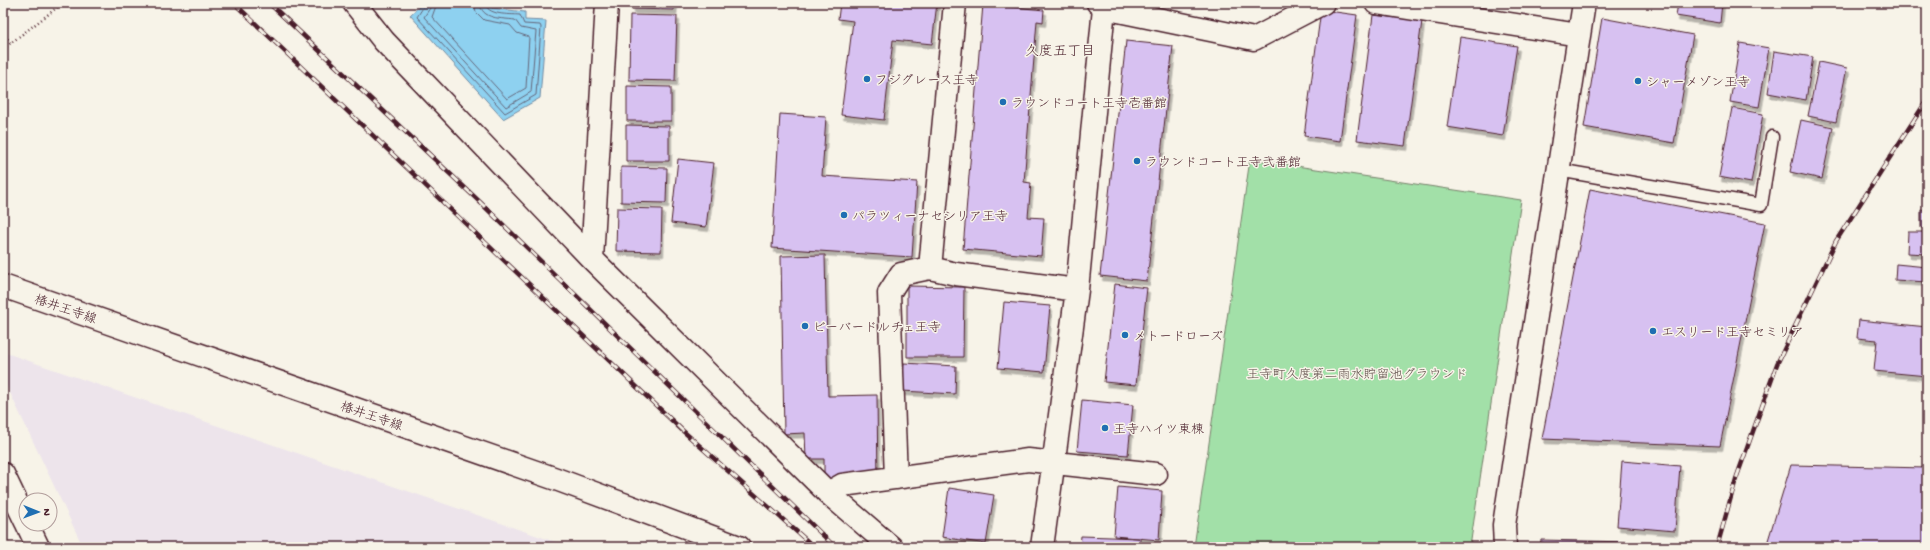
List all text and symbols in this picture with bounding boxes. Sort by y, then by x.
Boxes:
district label: 久度五丁目 [1025,44,1095,61]
marker: フジグレース王寺 [862,74,872,84]
place label: フジグレース王寺 [875,74,978,89]
marker: シャーメゾン王寺 [1633,76,1643,86]
place label: シャーメゾン王寺 [1646,76,1750,91]
marker: ラウンドコート王寺壱番館 [998,97,1008,107]
place label: ラウンドコート王寺壱番館 [1011,97,1167,112]
marker: ラウンドコート王寺弐番館 [1132,156,1142,166]
place label: ラウンドコート王寺弐番館 [1145,156,1301,171]
marker: パラツィーナセシリア王寺 [839,210,849,220]
place label: パラツィーナセシリア王寺 [852,210,1008,225]
street label: 椿井王寺線 [32,292,100,328]
marker: ビーバードルチェ王寺 [800,321,810,331]
place label: ビーバードルチェ王寺 [813,321,941,336]
marker: エスリード王寺セミリア [1648,326,1658,336]
place label: エスリード王寺セミリア [1661,326,1804,341]
marker: メトードローズ [1120,330,1130,340]
place label: メトードローズ [1133,330,1223,345]
park label: 王寺町久度第二雨水貯留池グラウンド [1246,367,1468,383]
street label: 椿井王寺線 [338,399,406,435]
marker: 王寺ハイツ東棟 [1100,423,1110,433]
place label: 王寺ハイツ東棟 [1113,423,1204,438]
north arrow [18,492,58,532]
text: N [40,508,52,516]

